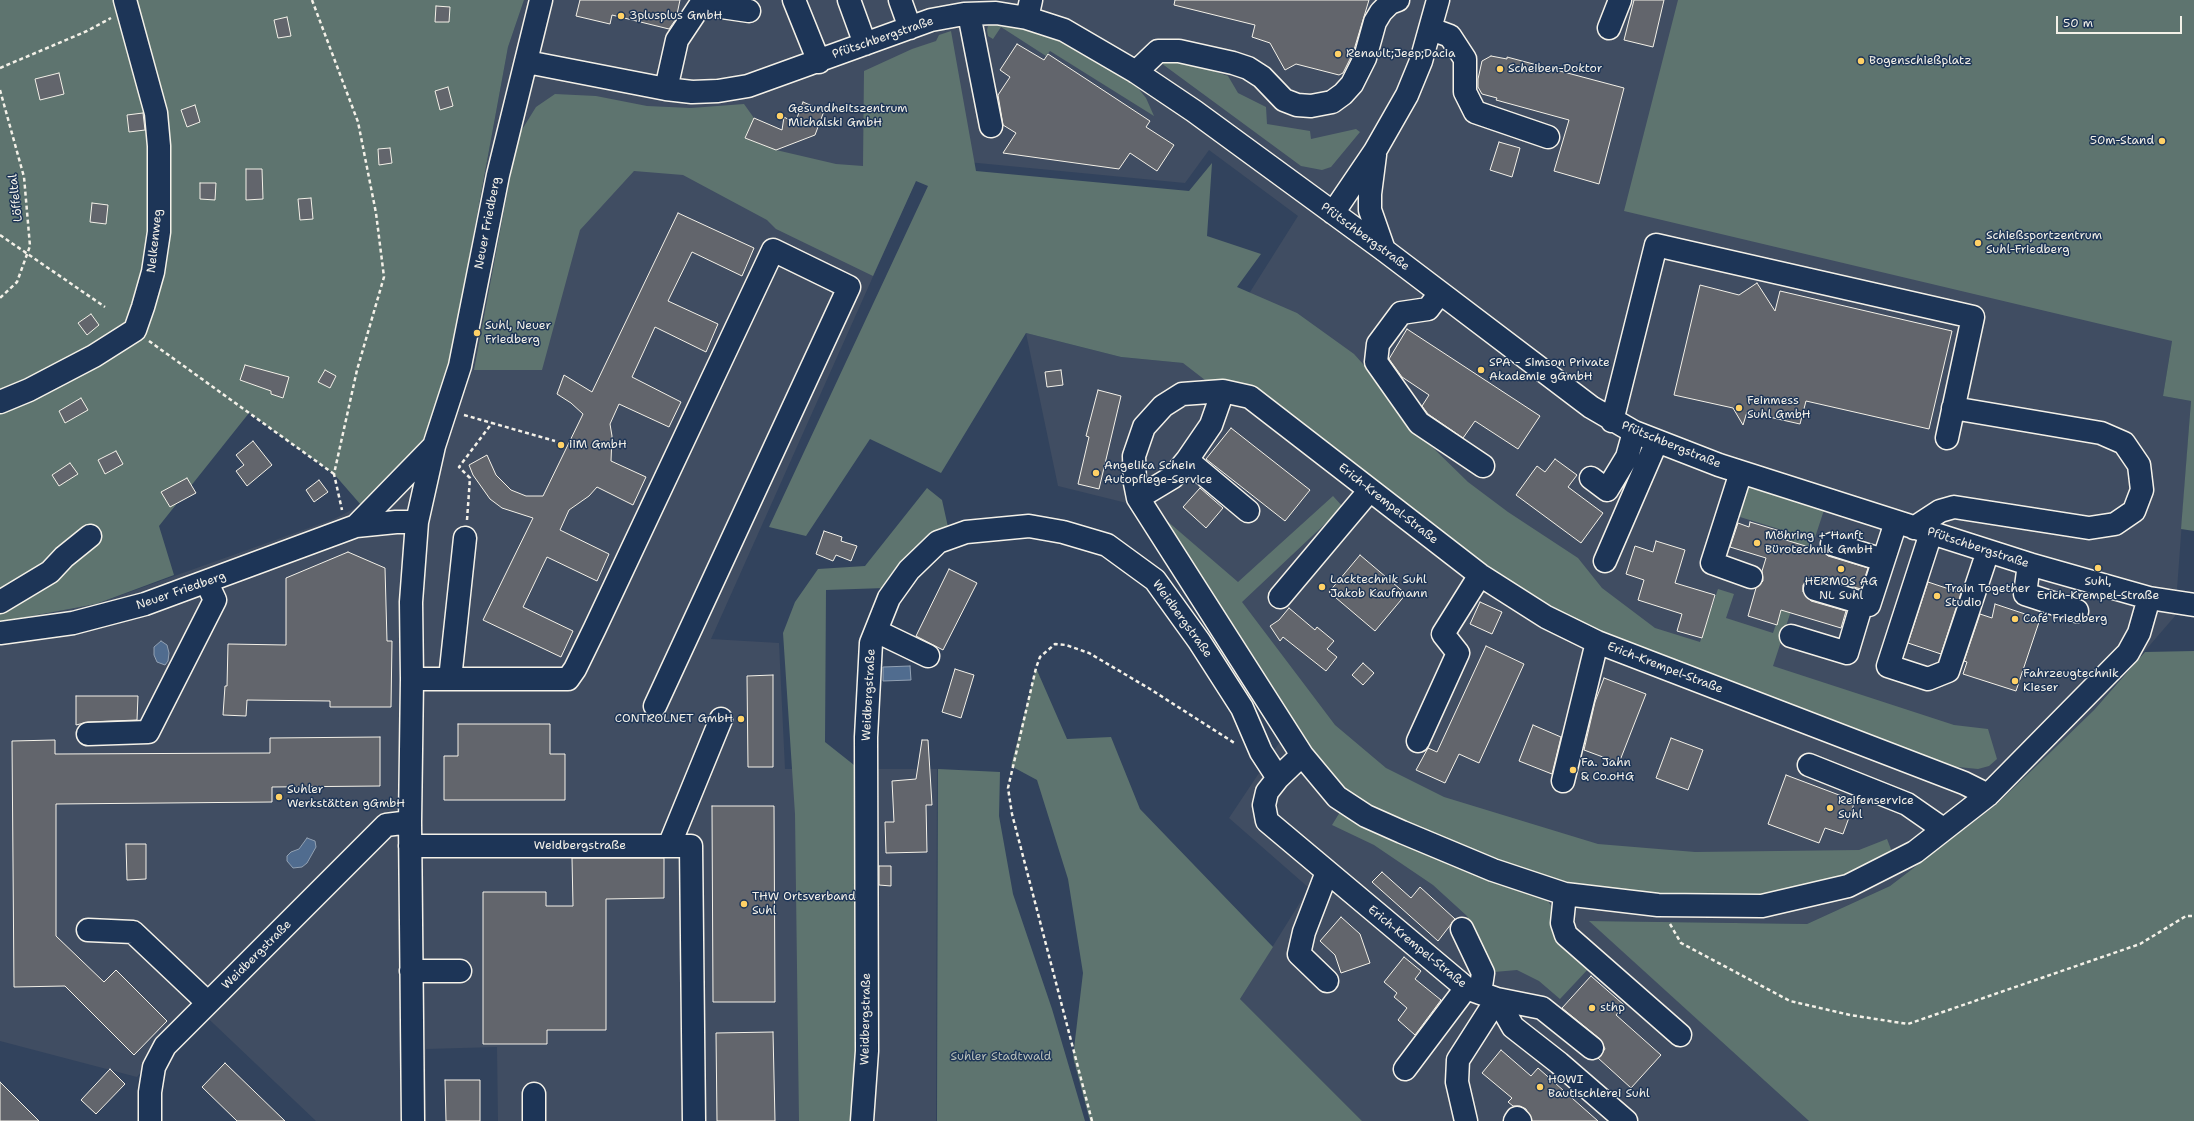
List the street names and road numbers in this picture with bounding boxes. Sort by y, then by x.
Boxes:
street label: Pfütschbergstraße [831,14,935,62]
street label: Löffeltal [6,173,26,223]
street label: Neuer Friedberg [472,176,504,270]
street label: Pfütschbergstraße [1318,200,1412,274]
street label: Nelkenweg [144,208,166,274]
street label: Pfütschbergstraße [1619,418,1723,472]
street label: Erich-Krempel-Straße [1335,461,1441,547]
street label: Pfütschbergstraße [1925,525,2031,571]
street label: Neuer Friedberg [134,569,228,613]
street label: Weidbergstraße [1149,577,1215,661]
street label: Erich-Krempel-Straße [1605,639,1725,697]
street label: Weidbergstraße [859,649,879,741]
street label: Weidbergstraße [534,839,626,853]
street label: Erich-Krempel-Straße [1365,903,1469,991]
street label: Weidbergstraße [219,917,295,993]
street label: Weidbergstraße [858,973,874,1065]

